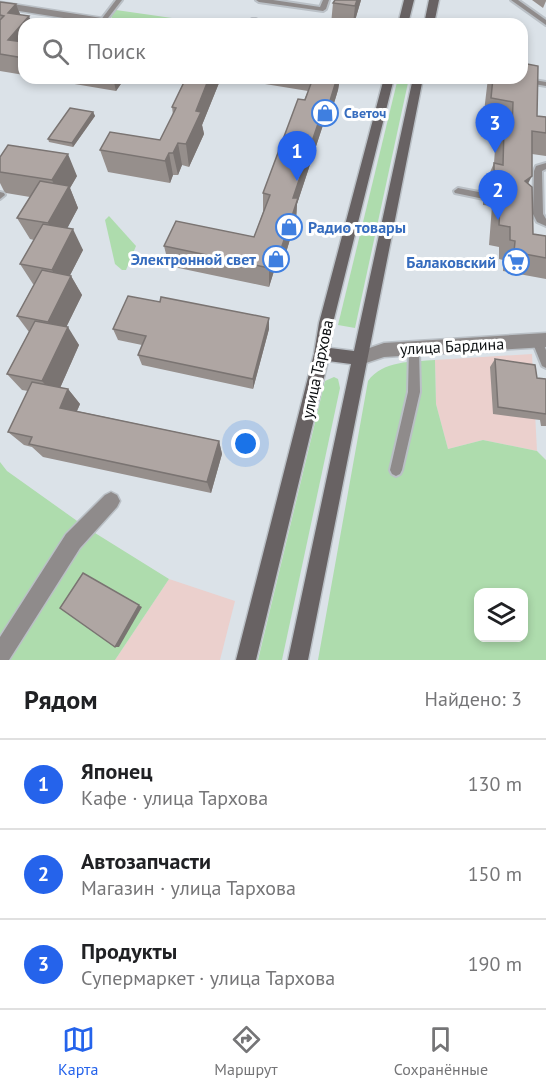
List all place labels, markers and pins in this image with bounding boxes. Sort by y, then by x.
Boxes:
shop icon: Светоч [310,98,340,128]
place label: Светоч [344,104,386,122]
pin: 3 [476,104,514,153]
pin: 1 [278,132,316,181]
pin: 2 [478,170,518,220]
shop icon: Радио товары [274,212,304,242]
place label: Радио товары [308,217,406,237]
shop icon: Электронной свет [261,244,291,274]
supermarket icon: Балаковский [501,247,531,277]
place label: Электронной свет [131,249,256,269]
place label: Балаковский [406,252,496,272]

